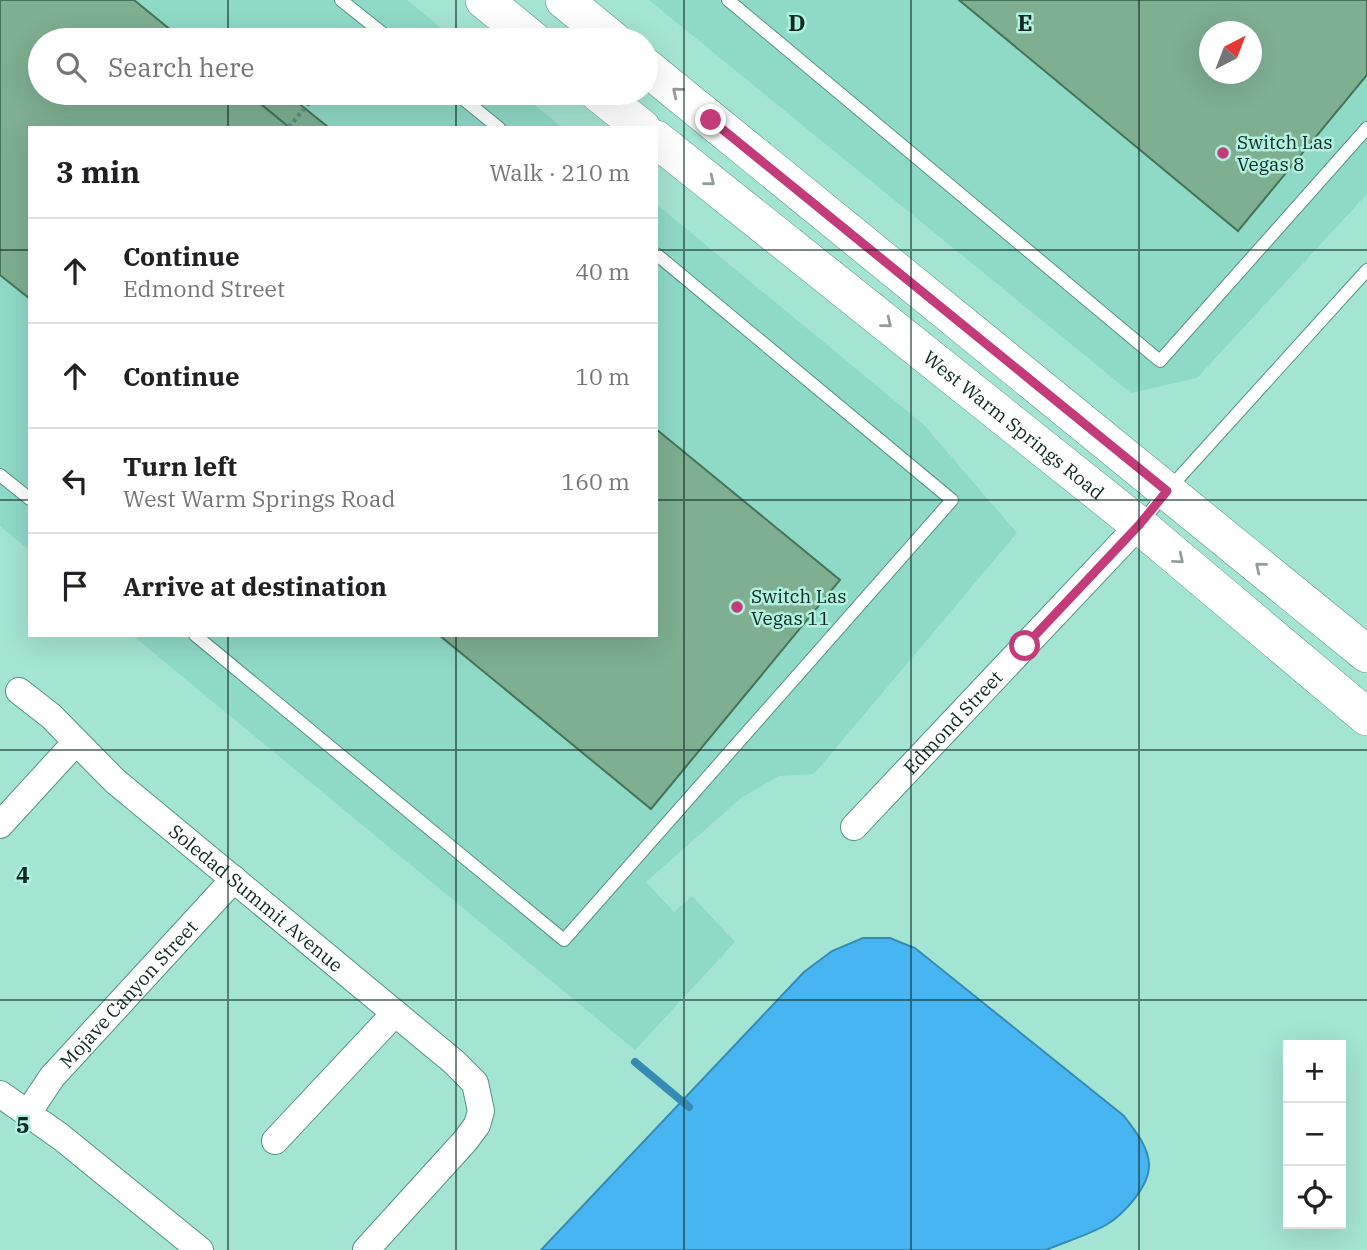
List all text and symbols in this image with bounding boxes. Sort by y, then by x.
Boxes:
text: D [788,7,806,37]
text: E [1017,7,1033,37]
north arrow [1199,21,1262,84]
search box [28,28,658,105]
icon: search [52,48,90,86]
text: Search here [108,50,254,84]
one-way arrow [672,88,684,101]
route end [695,104,726,135]
place label: Switch Las Vegas 8 [1237,130,1333,176]
marker: Switch Las Vegas 8 [1215,145,1231,161]
text: 3 min [56,152,140,191]
text: Walk · 210 m [489,157,630,187]
one-way arrow [702,173,714,186]
text: Continue [123,239,240,273]
icon: ahead [56,252,94,290]
text: 40 m [575,256,630,286]
text: Edmond Street [123,273,285,303]
one-way arrow [880,315,892,328]
street label: West Warm Springs Road [918,345,1109,505]
icon: ahead [56,357,94,395]
text: Continue [123,359,240,393]
text: 10 m [575,361,630,391]
text: Turn left [123,449,237,483]
icon: left [56,462,94,500]
text: 160 m [561,466,630,496]
text: West Warm Springs Road [123,483,396,513]
one-way arrow [1170,551,1183,563]
one-way arrow [1256,563,1269,575]
icon: arrive [56,567,94,605]
text: Arrive at destination [123,569,387,603]
place label: Switch Las Vegas 11 [751,584,847,630]
marker: Switch Las Vegas 11 [729,599,745,615]
route start [1009,630,1040,661]
street label: Edmond Street [898,665,1008,779]
street label: Soledad Summit Avenue [164,819,348,977]
text: 4 [16,859,30,889]
street label: Mojave Canyon Street [54,915,203,1073]
map controls [1283,1040,1346,1229]
button: + [1283,1040,1346,1103]
button: − [1283,1103,1346,1166]
text: 5 [16,1109,30,1139]
button: locate [1283,1166,1346,1229]

